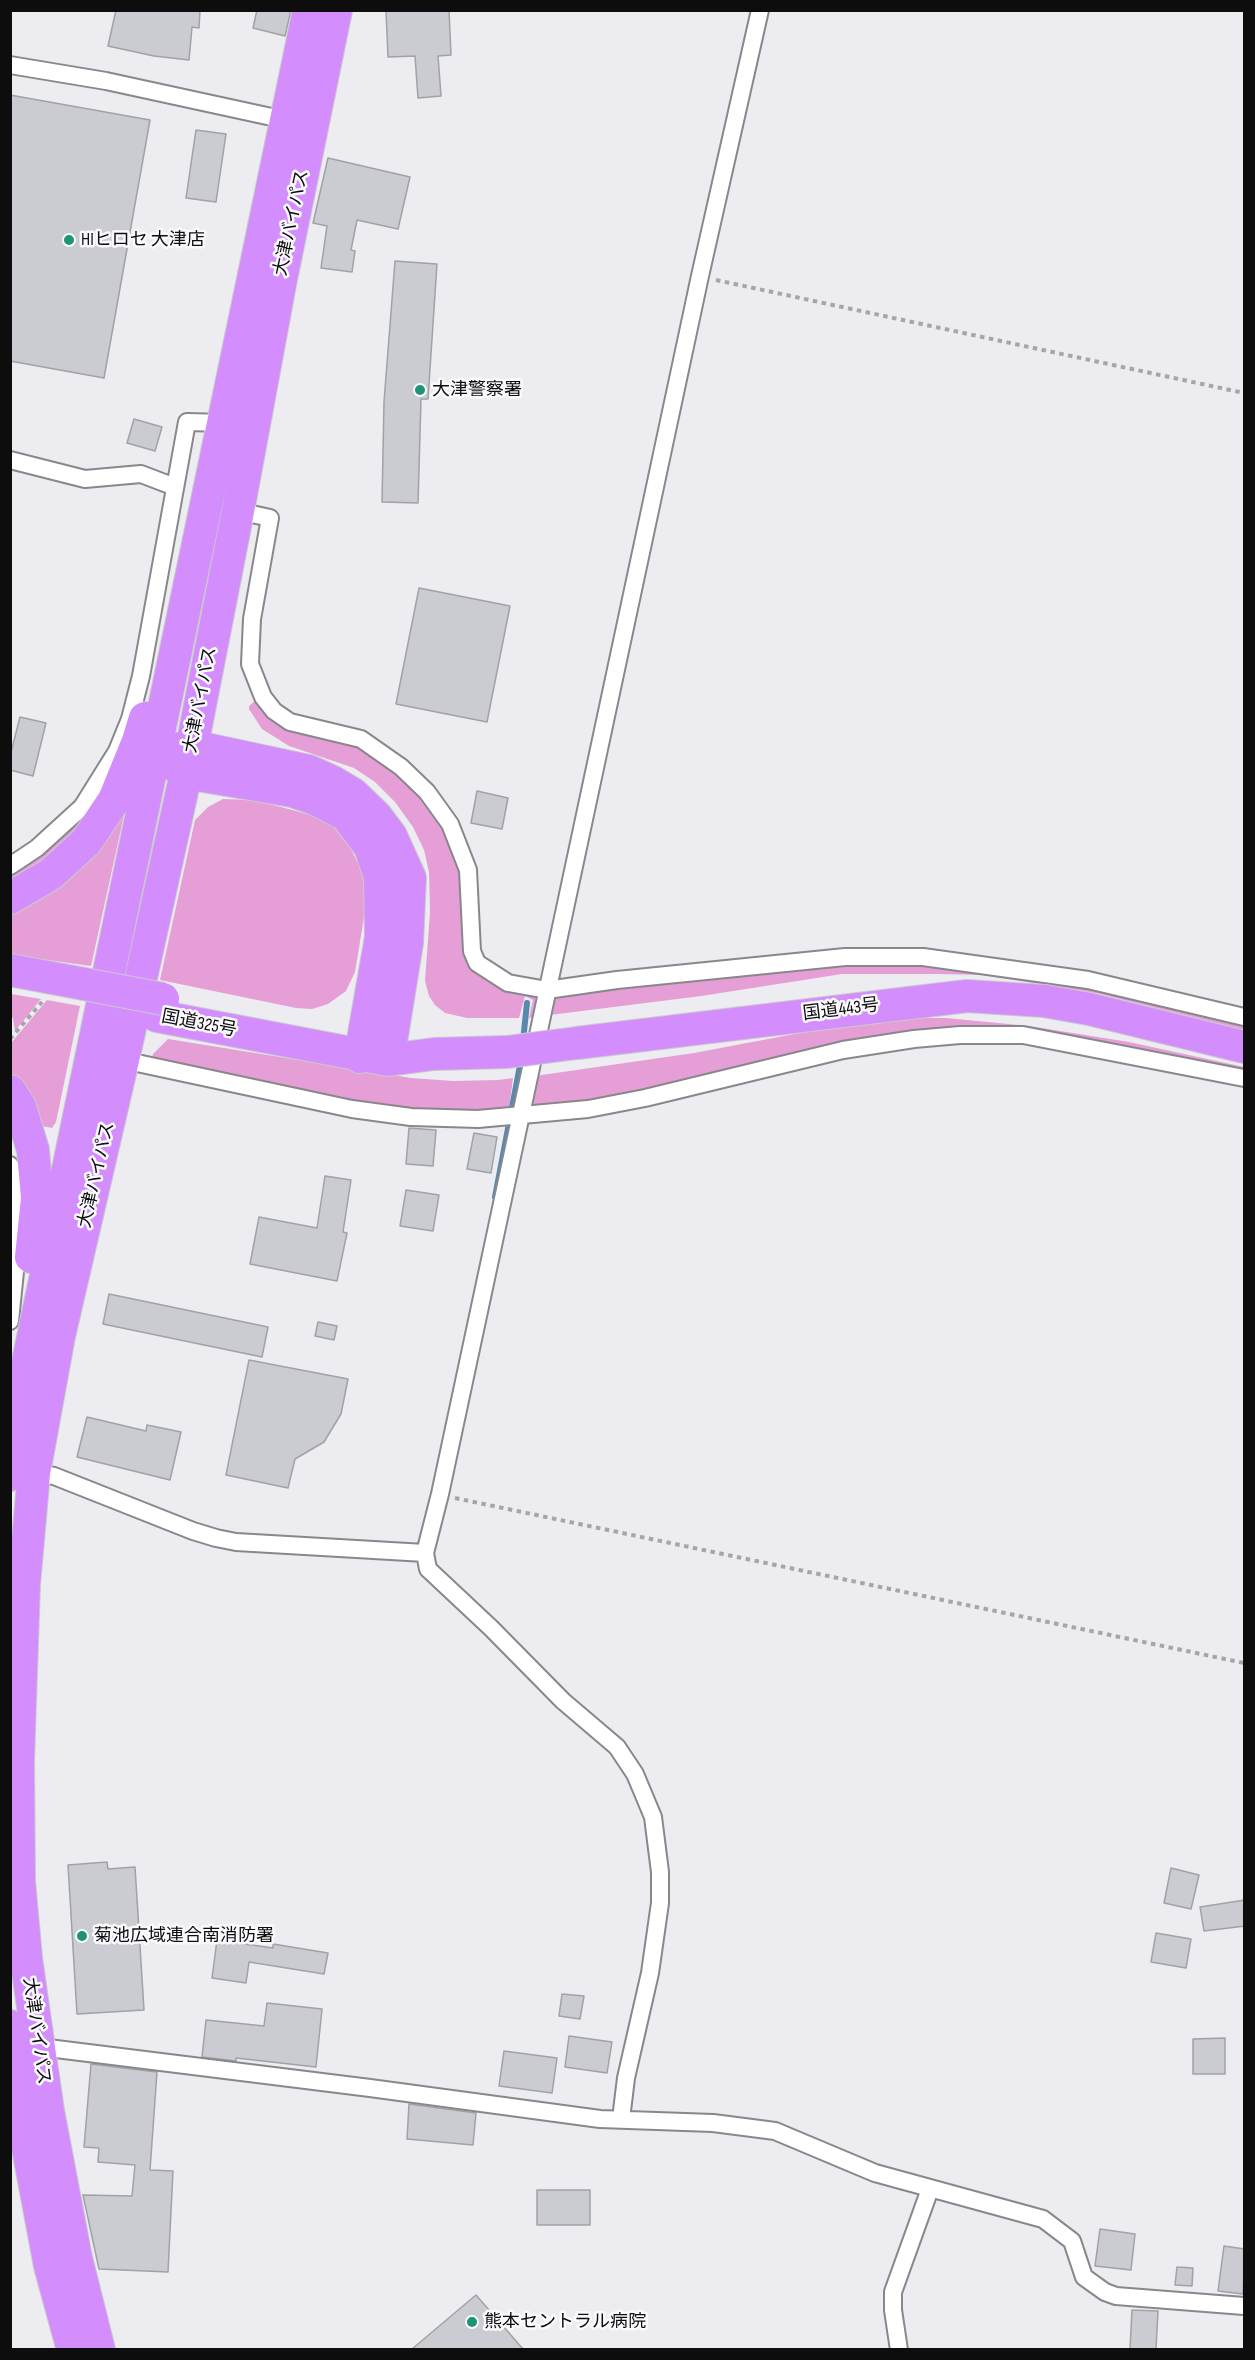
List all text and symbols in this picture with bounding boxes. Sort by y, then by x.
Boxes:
street label: 大津バイパス [270,168,314,278]
place label: HIヒロセ 大津店 [81,229,205,251]
marker: HIヒロセ 大津店 [62,233,76,247]
place label: 大津警察署 [432,379,522,401]
marker: 大津警察署 [413,383,427,397]
street label: 大津バイパス [180,645,222,755]
street label: 国道443号 [802,995,880,1025]
street label: 国道325号 [160,1006,238,1042]
street label: 大津バイパス [74,1120,120,1230]
place label: 菊池広域連合南消防署 [94,1925,274,1947]
marker: 菊池広域連合南消防署 [75,1929,89,1943]
street label: 大津バイパス [18,1976,54,2086]
place label: 熊本セントラル病院 [484,2311,646,2333]
marker: 熊本セントラル病院 [465,2315,479,2329]

